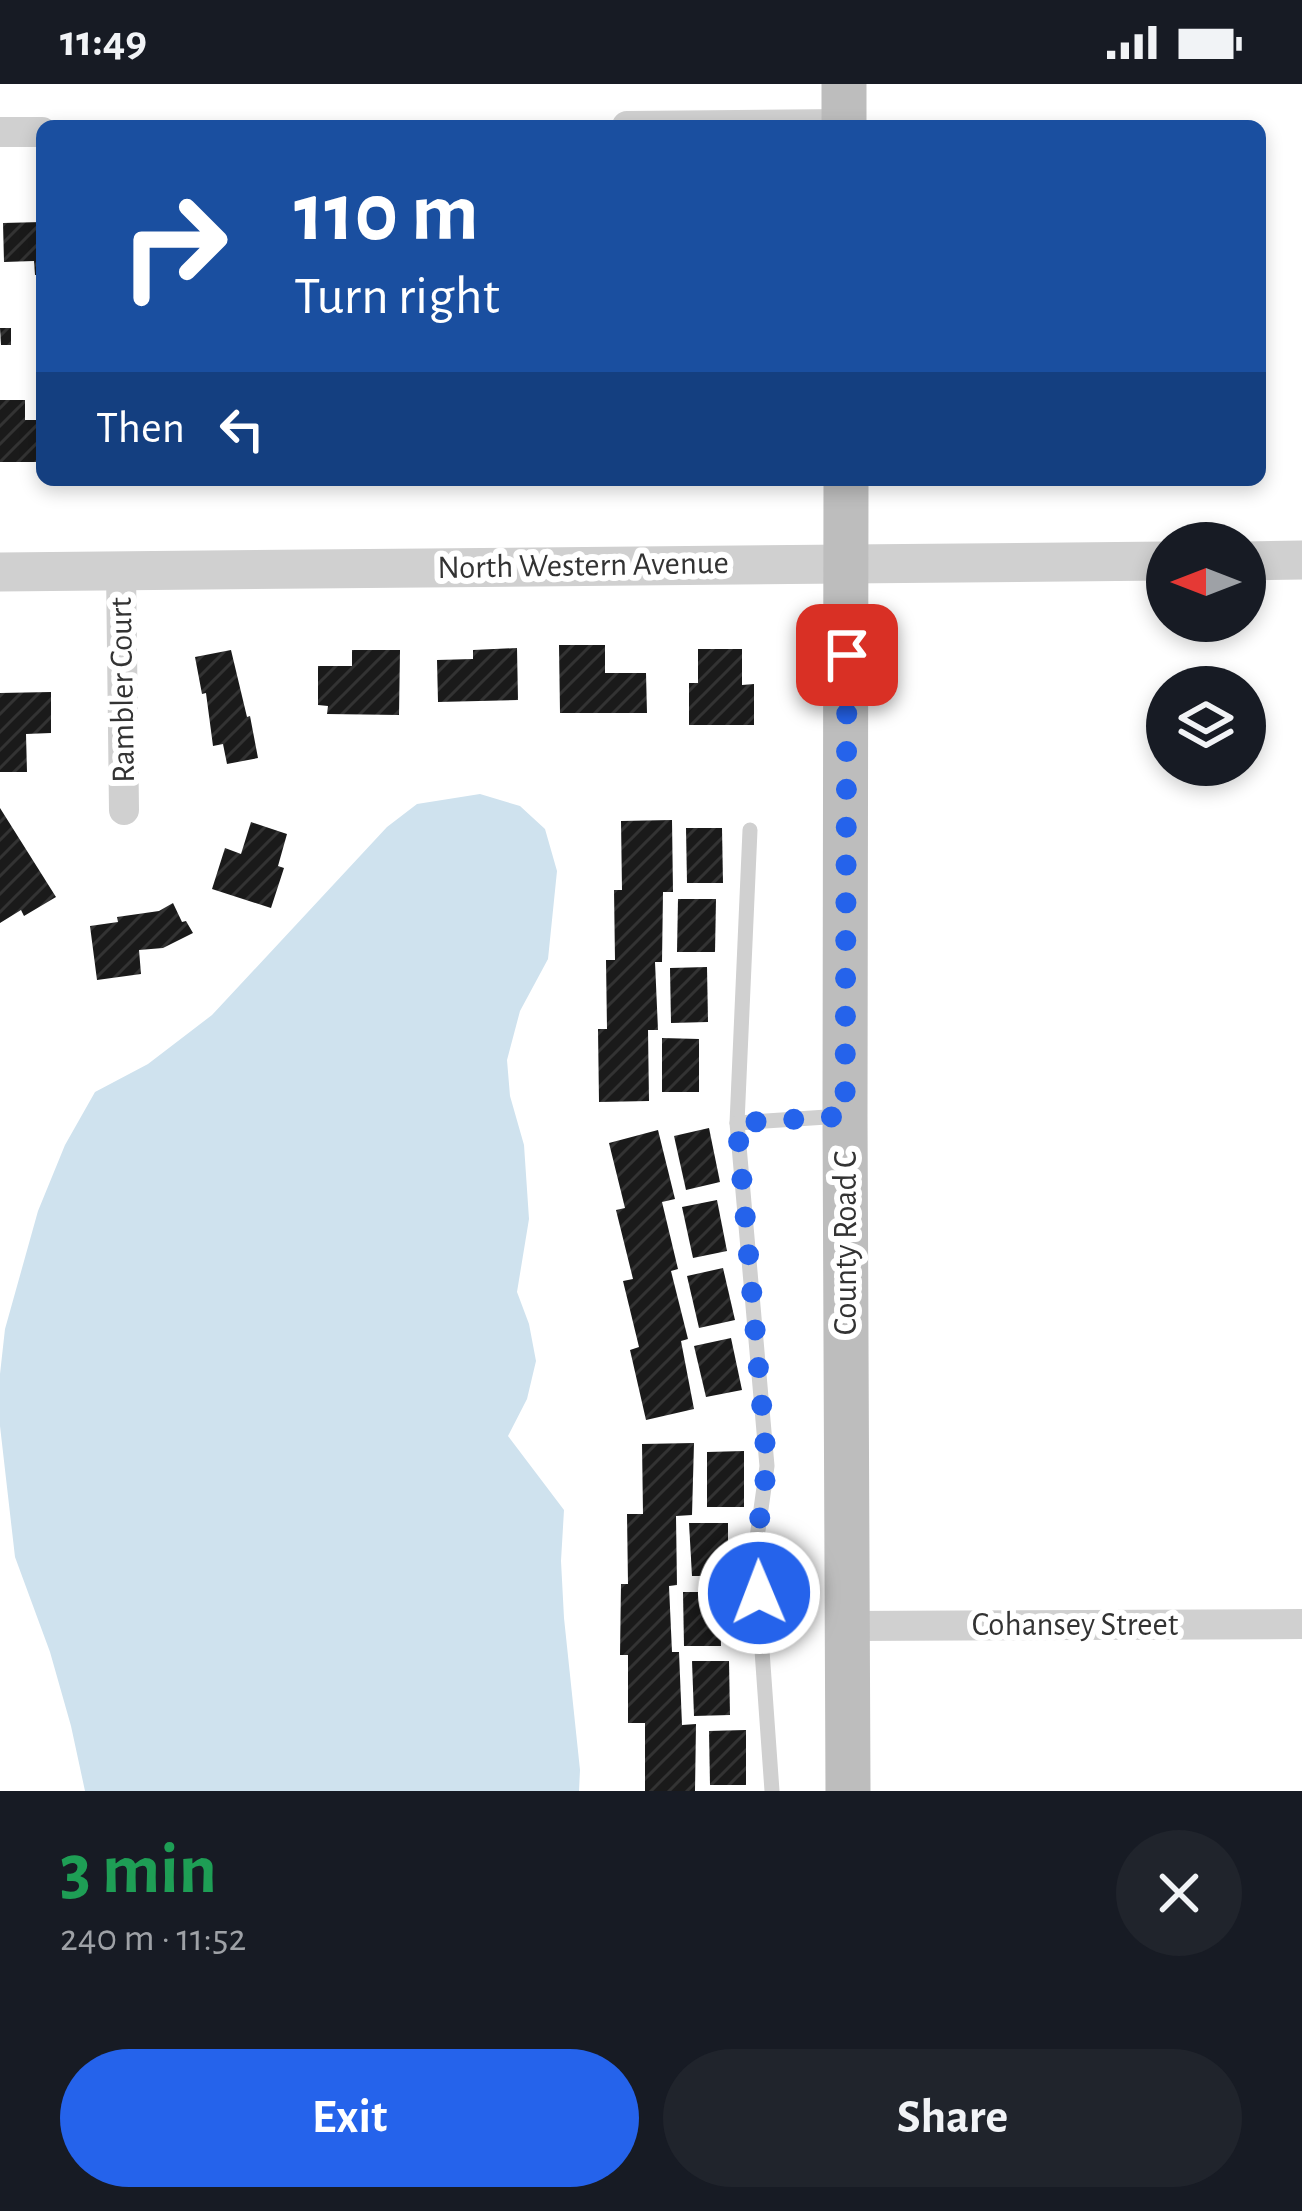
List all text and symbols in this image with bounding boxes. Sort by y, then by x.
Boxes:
text: 11:49 [60,19,147,64]
icon: right [96,168,252,324]
text: 110 m [294,172,479,256]
text: Turn right [294,270,500,324]
icon: left [209,396,275,462]
text: Then [96,406,185,451]
north arrow [1146,522,1266,642]
map controls [1146,522,1266,786]
street label: North Western Avenue [437,547,729,585]
street label: Rambler Court [105,596,141,783]
pin [796,604,898,706]
icon: arrive [814,622,880,688]
button: layers [1146,666,1266,786]
street label: County Road C [830,1151,863,1335]
position arrow [696,1530,822,1656]
street label: Cohansey Street [972,1609,1179,1642]
button: close [1116,1830,1242,1956]
text: 3 min [60,1834,217,1906]
text: 240 m · 11:52 [60,1919,246,1958]
button: Exit [60,2049,639,2187]
button: Share [663,2049,1242,2187]

